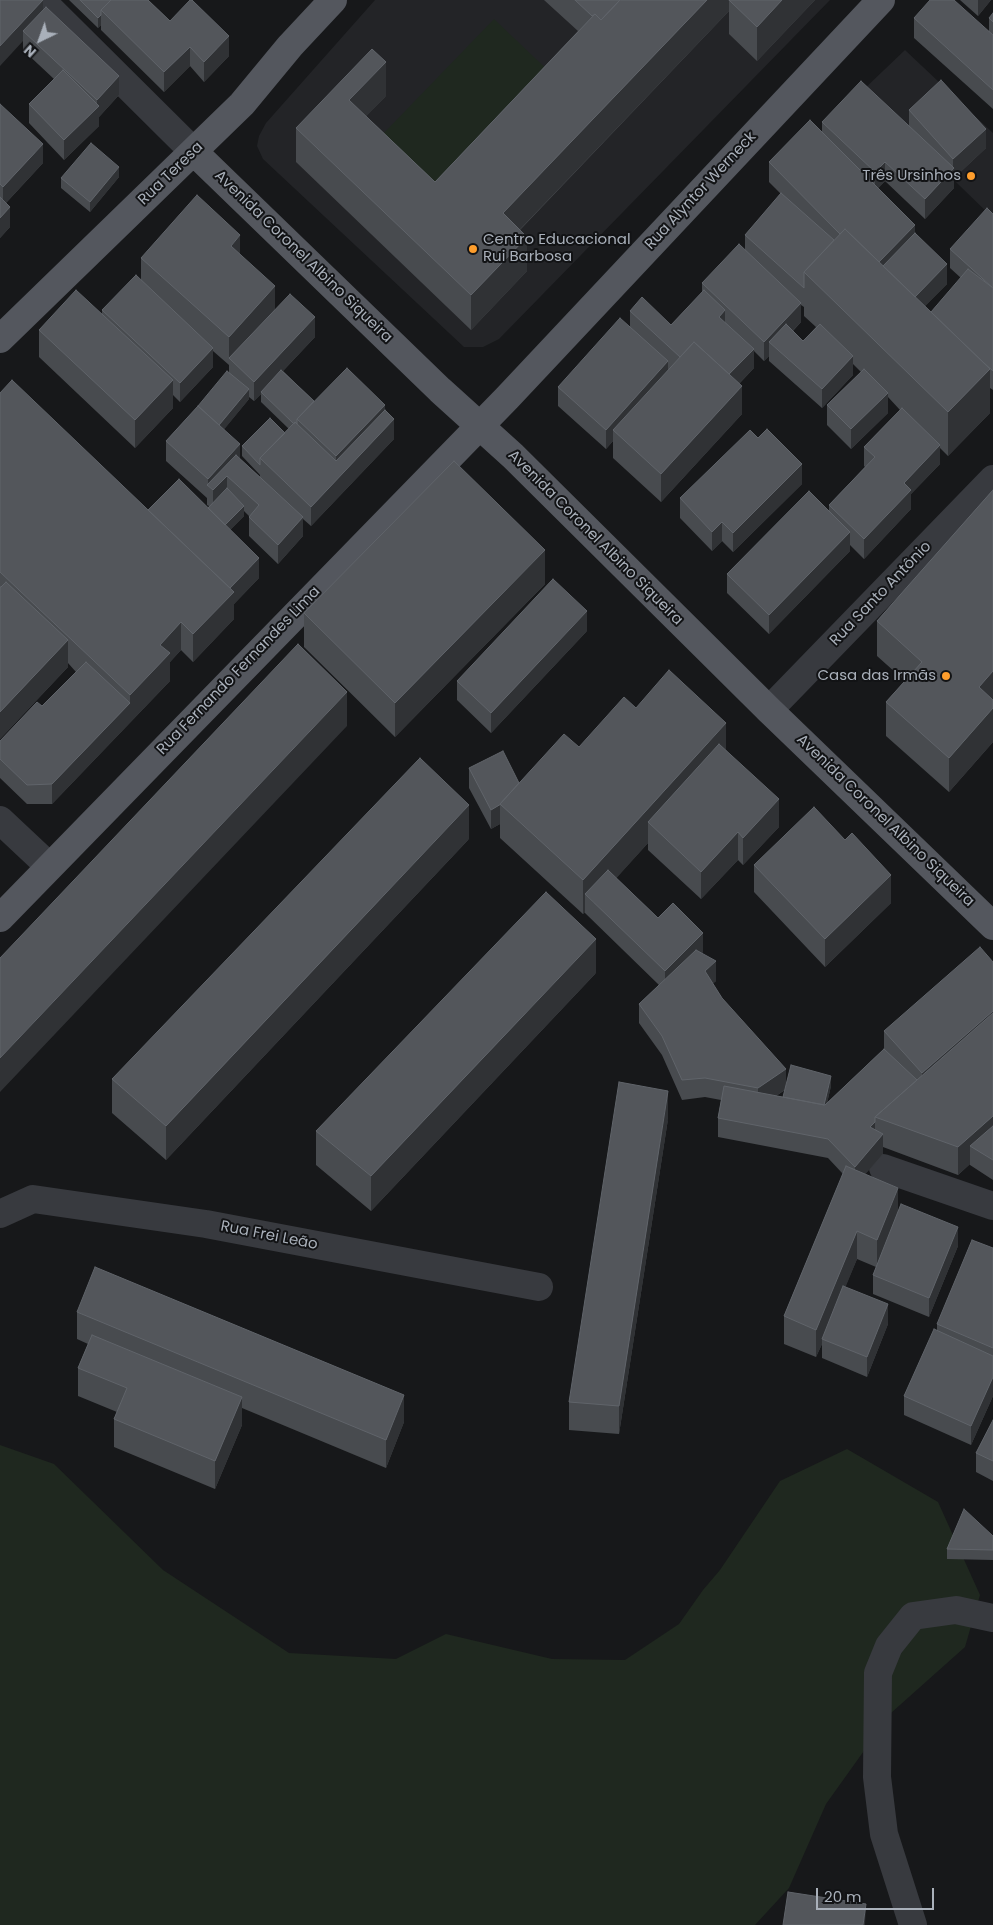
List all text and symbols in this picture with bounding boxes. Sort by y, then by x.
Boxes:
north arrow [15,15,65,65]
text: N [19,40,41,62]
street label: Rua Alyntor Werneck [642,128,760,254]
street label: Rua Teresa [135,139,207,209]
street label: Avenida Coronel Albino Siqueira [210,167,396,347]
place label: Três Ursinhos [862,167,961,185]
marker: Três Ursinhos [965,170,977,182]
place label: Centro Educacional Rui Barbosa [483,231,631,266]
marker: Centro Educacional Rui Barbosa [467,243,479,255]
street label: Avenida Coronel Albino Siqueira [504,447,686,629]
street label: Rua Santo Antônio [827,538,935,650]
street label: Rua Fernando Fernandes Lima [154,583,324,759]
place label: Casa das Irmãs [817,667,936,685]
marker: Casa das Irmãs [940,670,952,682]
street label: Avenida Coronel Albino Siqueira [792,731,978,911]
street label: Rua Frei Leão [219,1218,319,1254]
scale bar [818,1878,936,1910]
text: 20 m [824,1886,862,1907]

